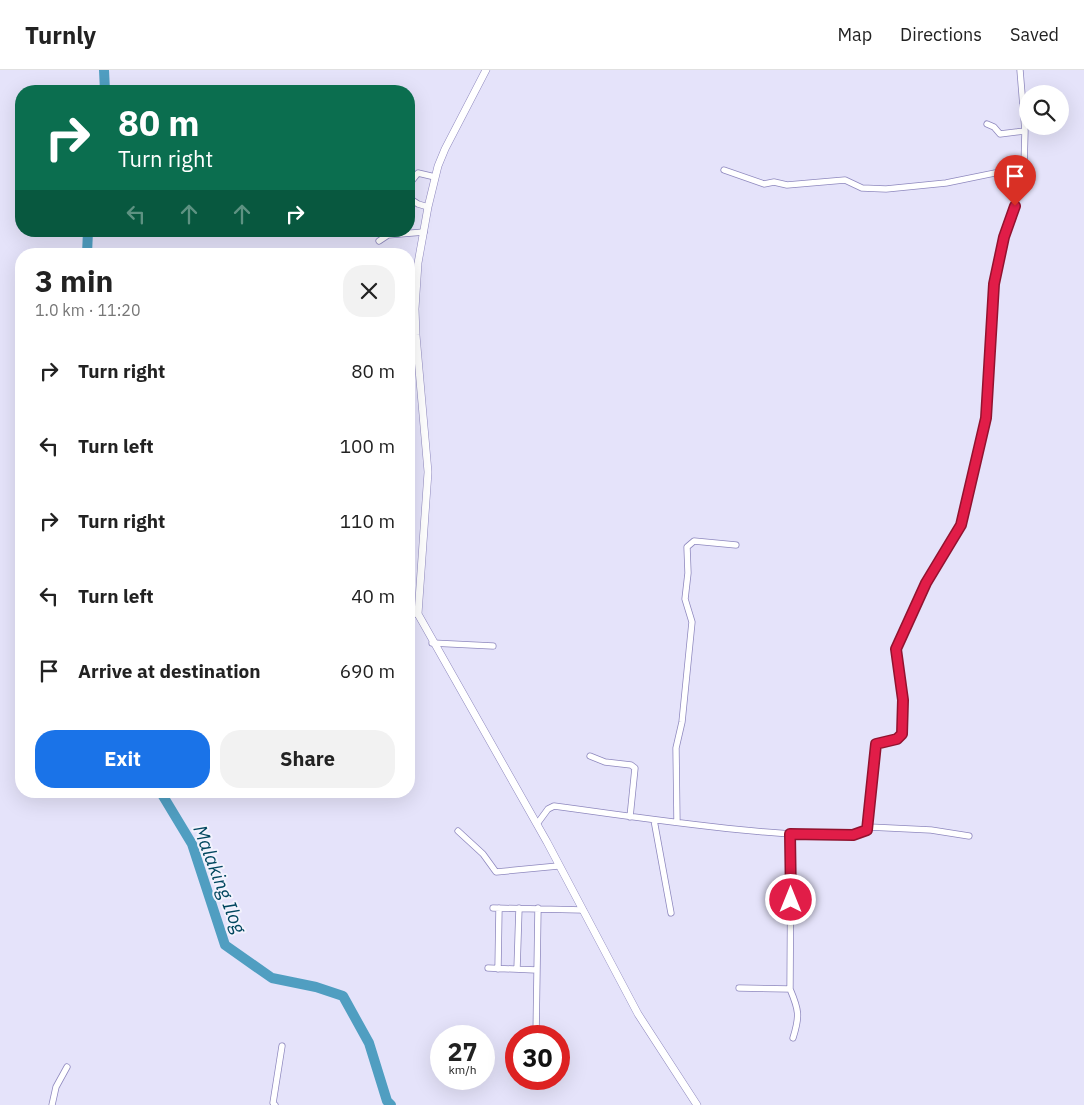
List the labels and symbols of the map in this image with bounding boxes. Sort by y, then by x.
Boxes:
pin [994,155,1036,206]
water label: Malaking Ilog [188,821,252,938]
position arrow [764,873,816,925]
speed limit sign: 30 [505,1025,570,1090]

